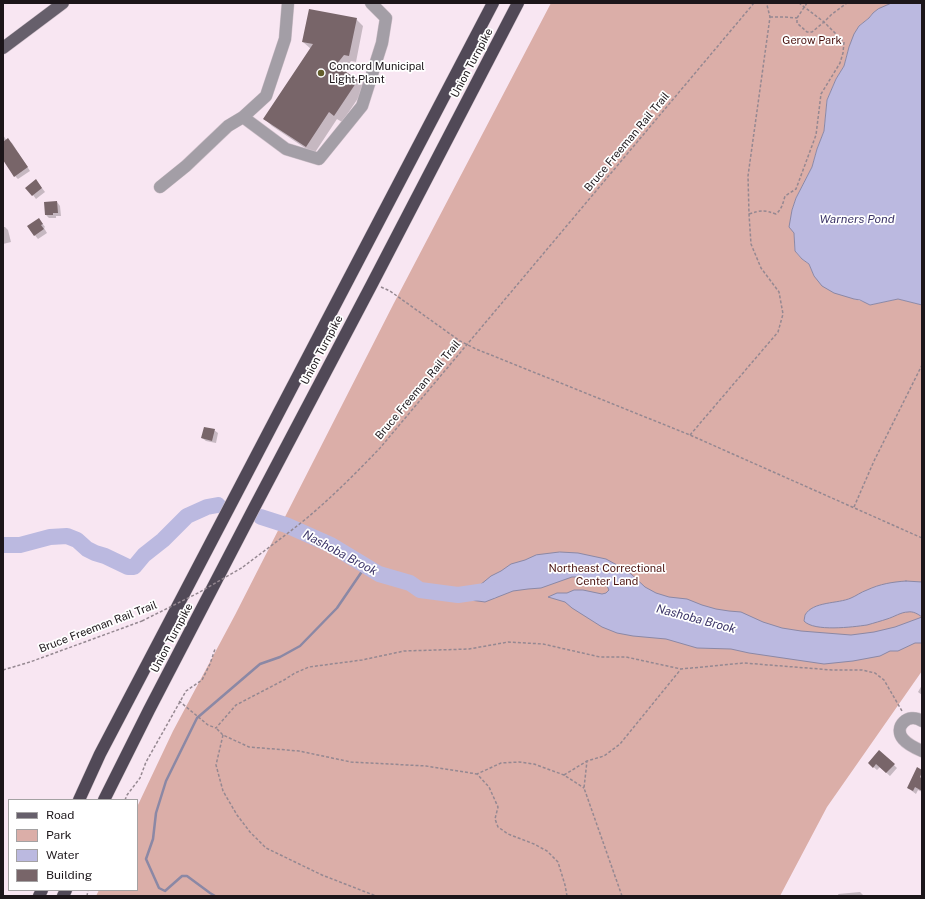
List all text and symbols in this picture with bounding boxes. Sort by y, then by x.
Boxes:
street label: Union Turnpike [448,26,496,100]
park label: Gerow Park [782,34,842,48]
place label: Concord Municipal Light Plant [329,60,425,86]
marker: Concord Municipal Light Plant [316,68,326,78]
street label: Bruce Freeman Rail Trail [582,90,672,194]
water label: Warners Pond [819,212,895,226]
street label: Union Turnpike [298,313,346,387]
street label: Bruce Freeman Rail Trail [373,338,463,442]
water label: Nashoba Brook [300,527,380,579]
park label: Northeast Correctional Center Land [549,562,665,588]
street label: Bruce Freeman Rail Trail [37,598,159,656]
street label: Union Turnpike [148,601,196,675]
water label: Nashoba Brook [655,601,737,637]
legend [8,799,138,891]
text: Road [46,808,74,822]
text: Park [46,828,72,842]
text: Water [46,848,79,862]
text: Building [46,868,92,882]

